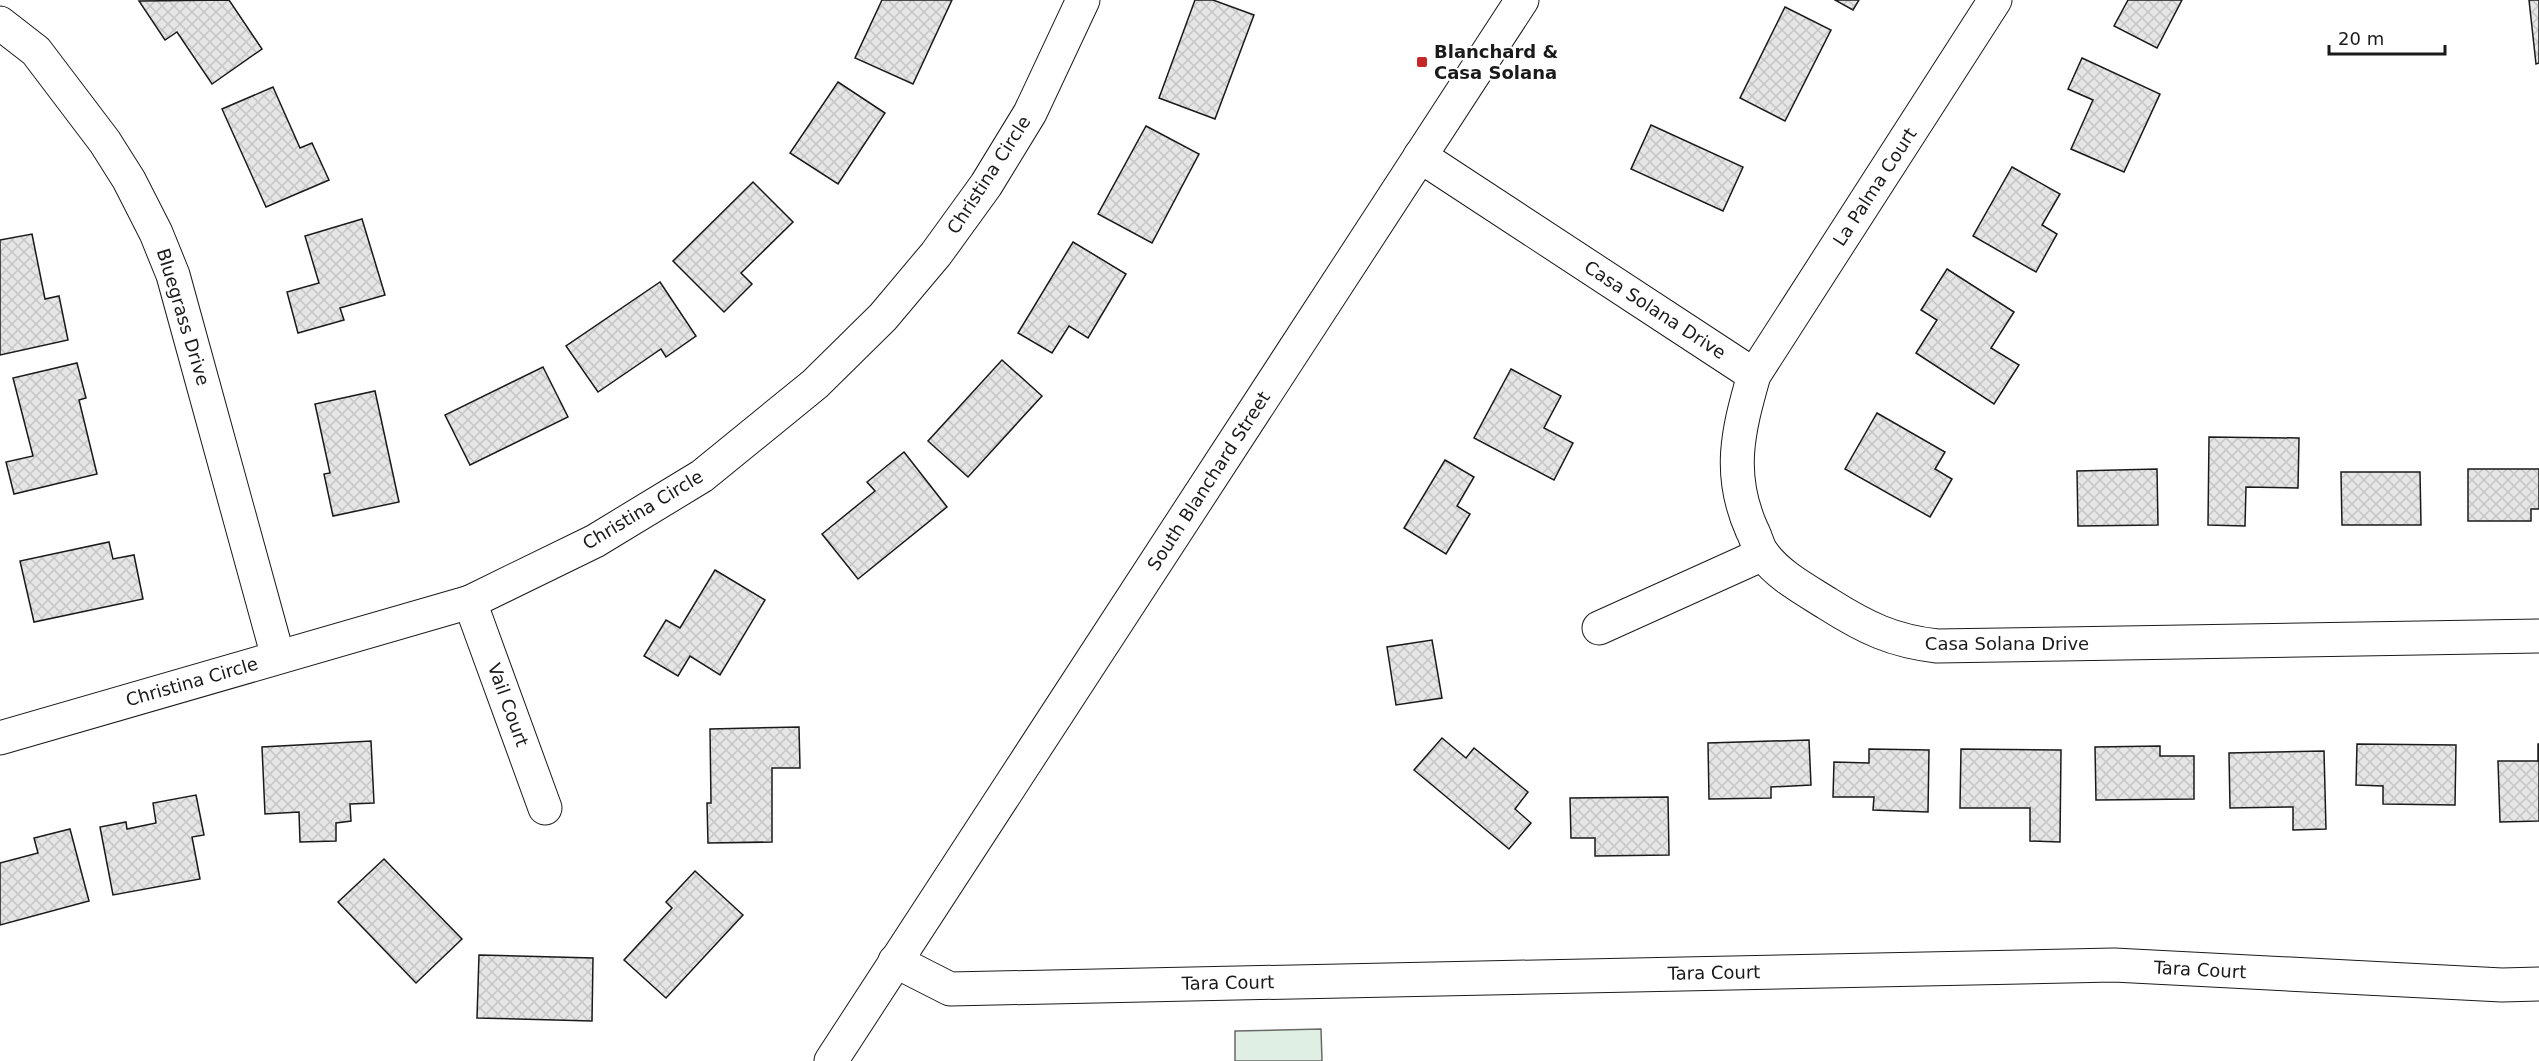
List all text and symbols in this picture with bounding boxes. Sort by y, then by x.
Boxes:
scale bar [2329,18,2444,56]
text: 20 m [2338,28,2384,49]
place label: Blanchard & Casa Solana [1434,41,1558,83]
marker: Blanchard & Casa Solana [1415,55,1429,69]
street label: Christina Circle [943,112,1035,238]
street label: La Palma Court [1829,124,1921,250]
street label: Bluegrass Drive [153,246,214,388]
street label: Casa Solana Drive [1581,256,1730,363]
street label: South Blanchard Street [1143,387,1274,574]
street label: Christina Circle [579,465,707,554]
street label: Casa Solana Drive [1925,633,2089,654]
street label: Christina Circle [123,653,260,710]
street label: Vail Court [484,660,533,749]
street label: Tara Court [2152,957,2247,982]
street label: Tara Court [1666,961,1760,984]
street label: Tara Court [1180,971,1274,994]

